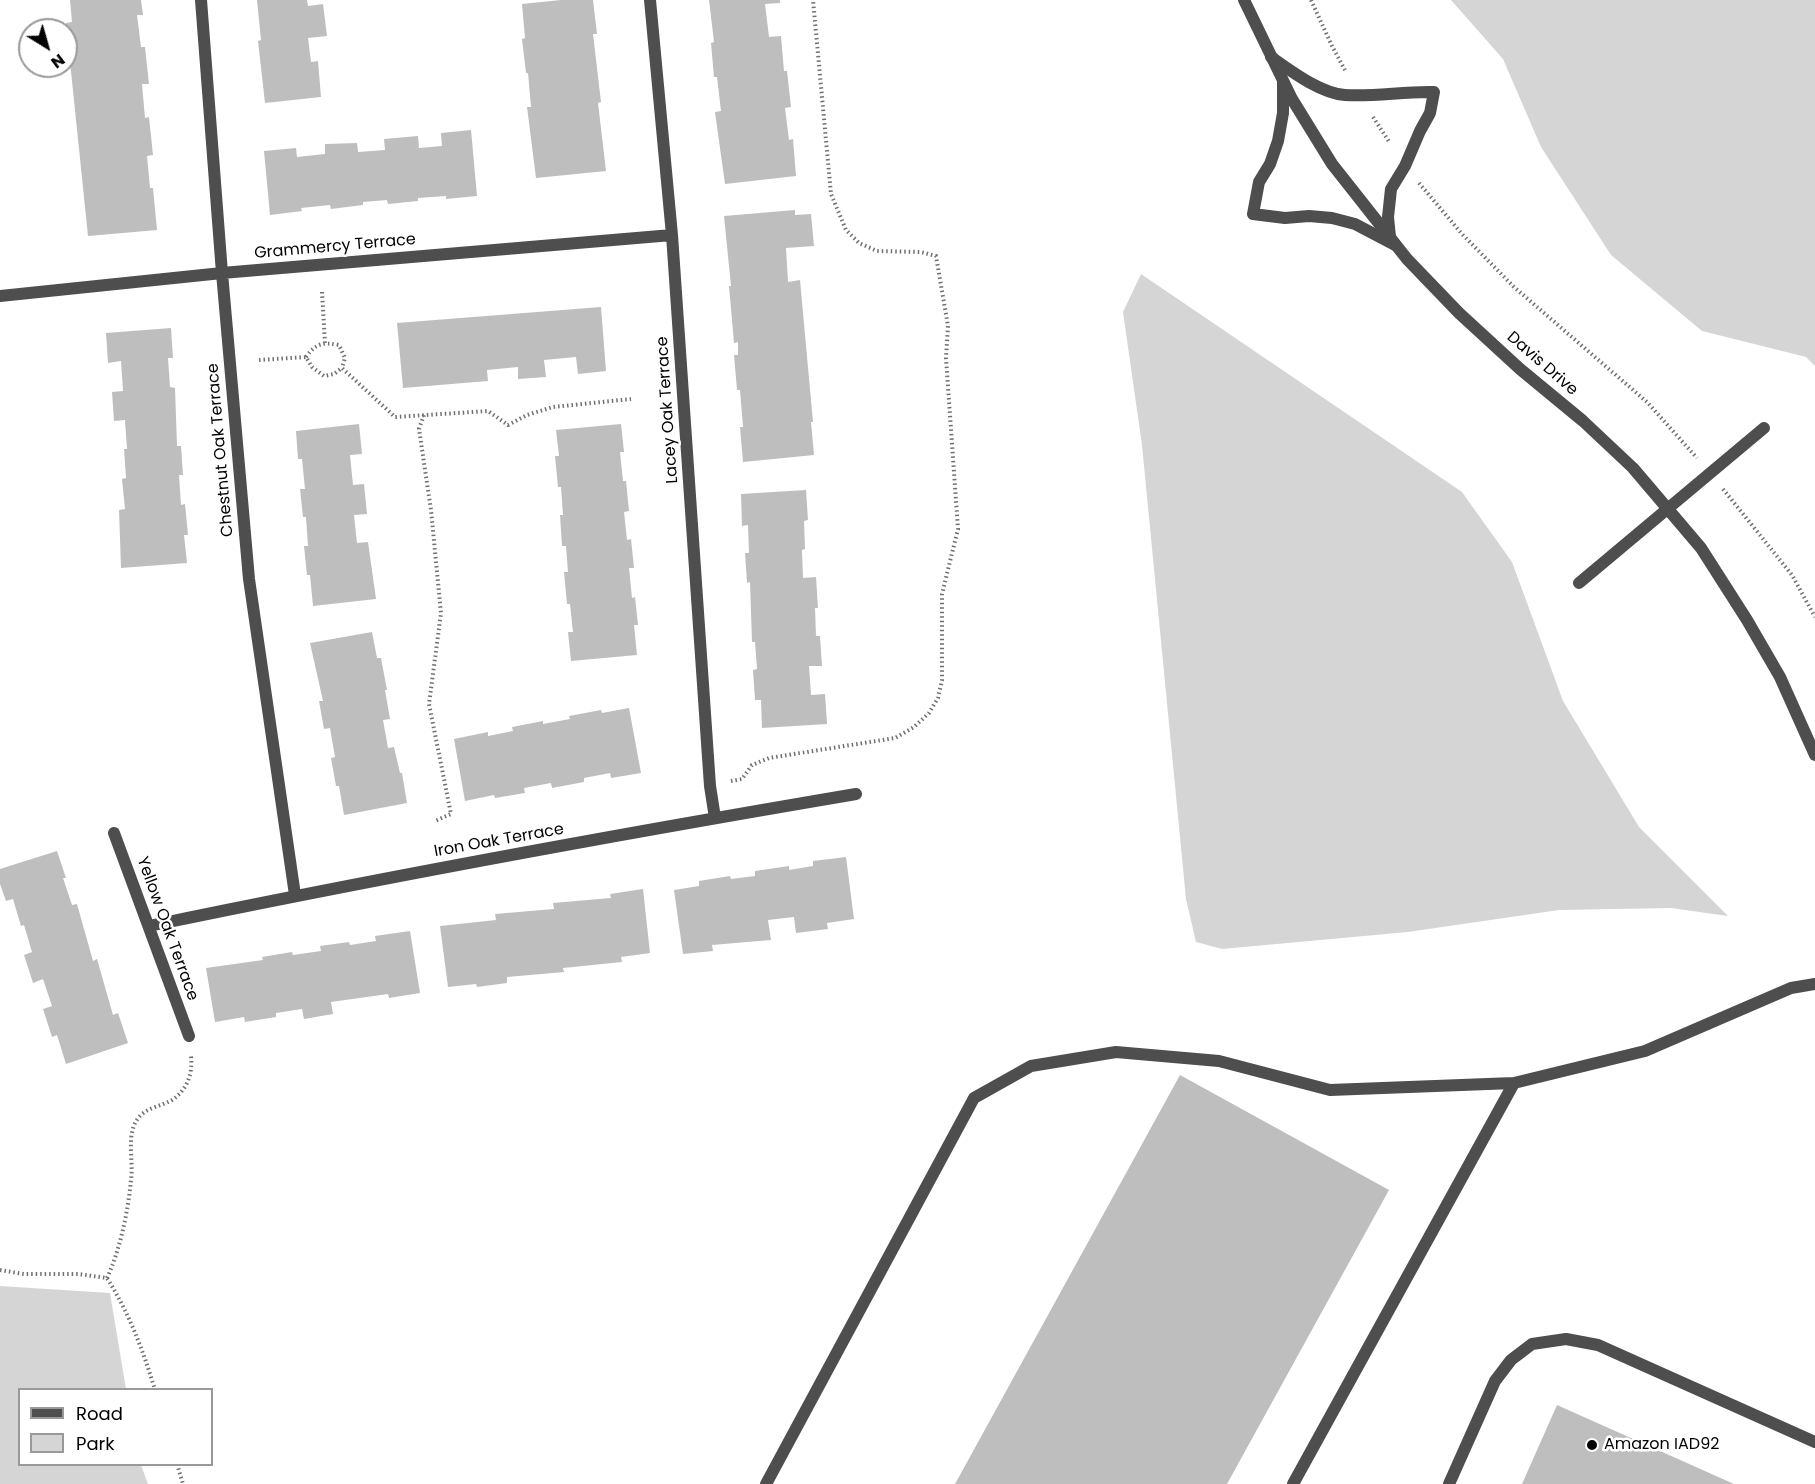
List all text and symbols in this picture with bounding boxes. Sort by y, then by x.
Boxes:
north arrow [18,18,78,78]
text: N [46,48,70,74]
street label: Grammercy Terrace [253,230,417,264]
street label: Davis Drive [1503,328,1581,400]
street label: Lacey Oak Terrace [653,336,683,484]
street label: Chestnut Oak Terrace [204,362,238,538]
street label: Iron Oak Terrace [433,820,565,862]
street label: Yellow Oak Terrace [132,854,202,1004]
legend [18,1388,213,1466]
text: Road [76,1401,123,1426]
text: Park [76,1431,115,1456]
place label: Amazon IAD92 [1604,1435,1719,1455]
marker: Amazon IAD92 [1585,1438,1599,1452]

